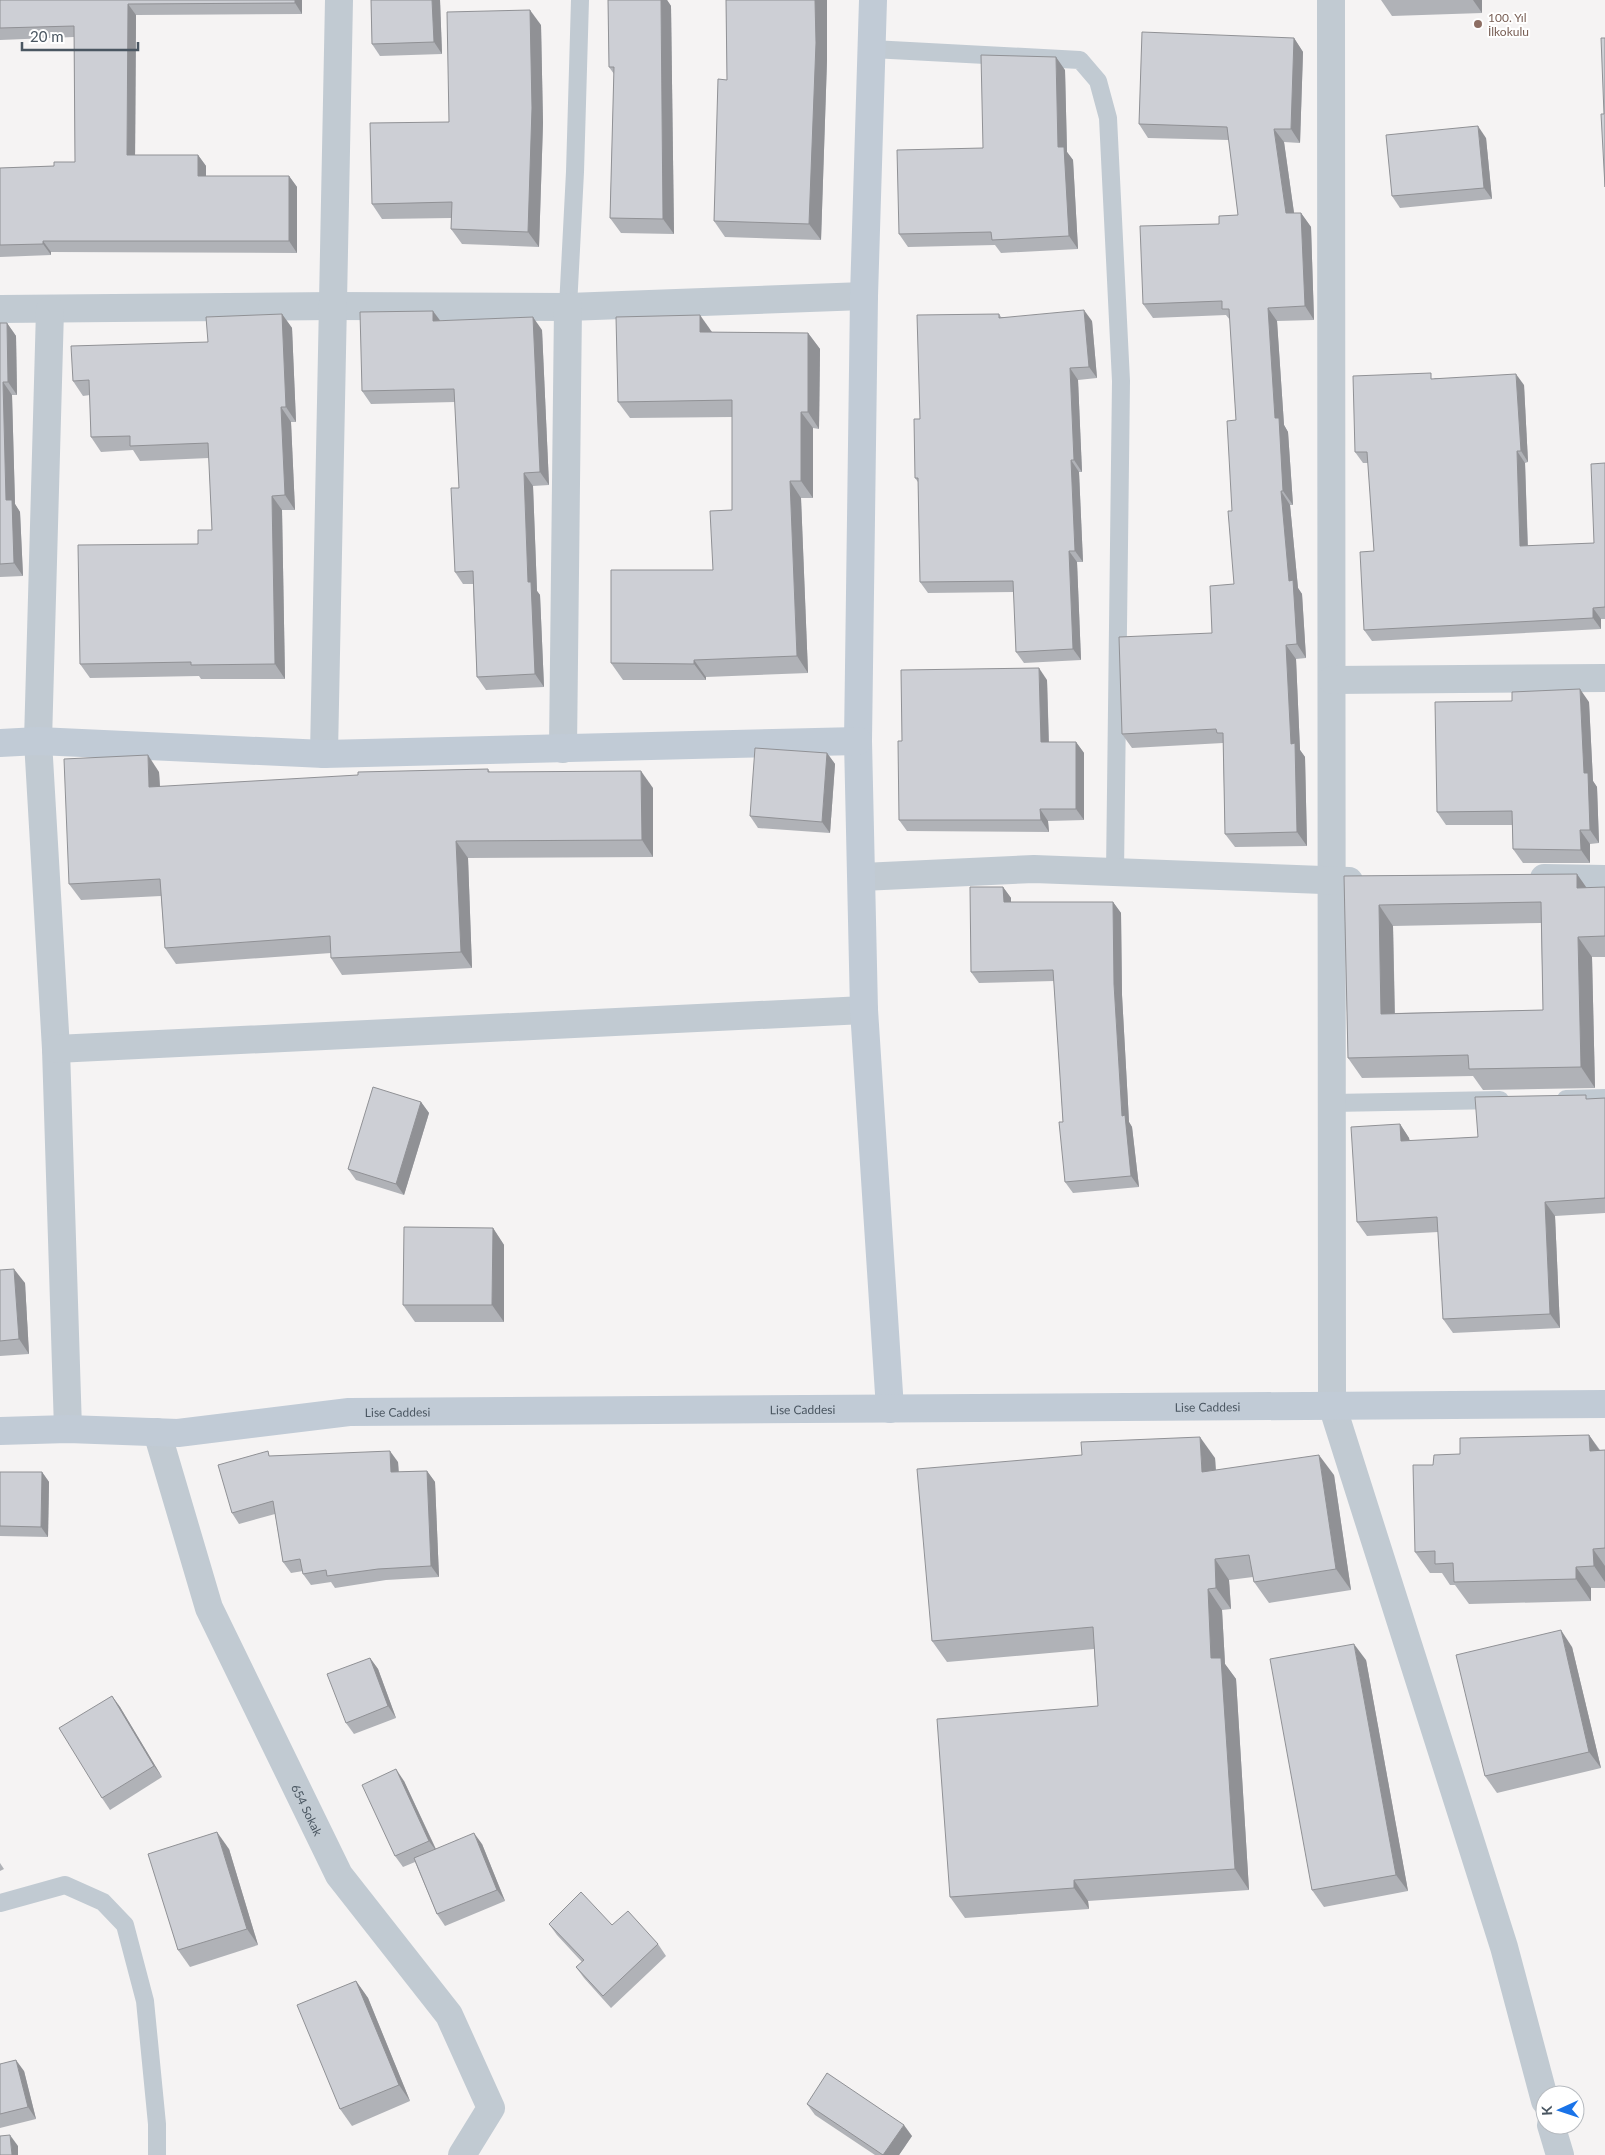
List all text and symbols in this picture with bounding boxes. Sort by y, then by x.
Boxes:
place label: 100. Yıl İlkokulu [1488,10,1529,39]
marker: 100. Yıl İlkokulu [1472,18,1484,30]
scale bar [22,20,139,52]
text: 20 m [30,27,64,45]
street label: Lise Caddesi [1175,1399,1241,1414]
street label: Lise Caddesi [770,1401,836,1417]
street label: Lise Caddesi [365,1404,431,1419]
street label: 654 Sokak [288,1782,327,1839]
north arrow [1535,2085,1585,2135]
text: K [1538,2105,1555,2116]

